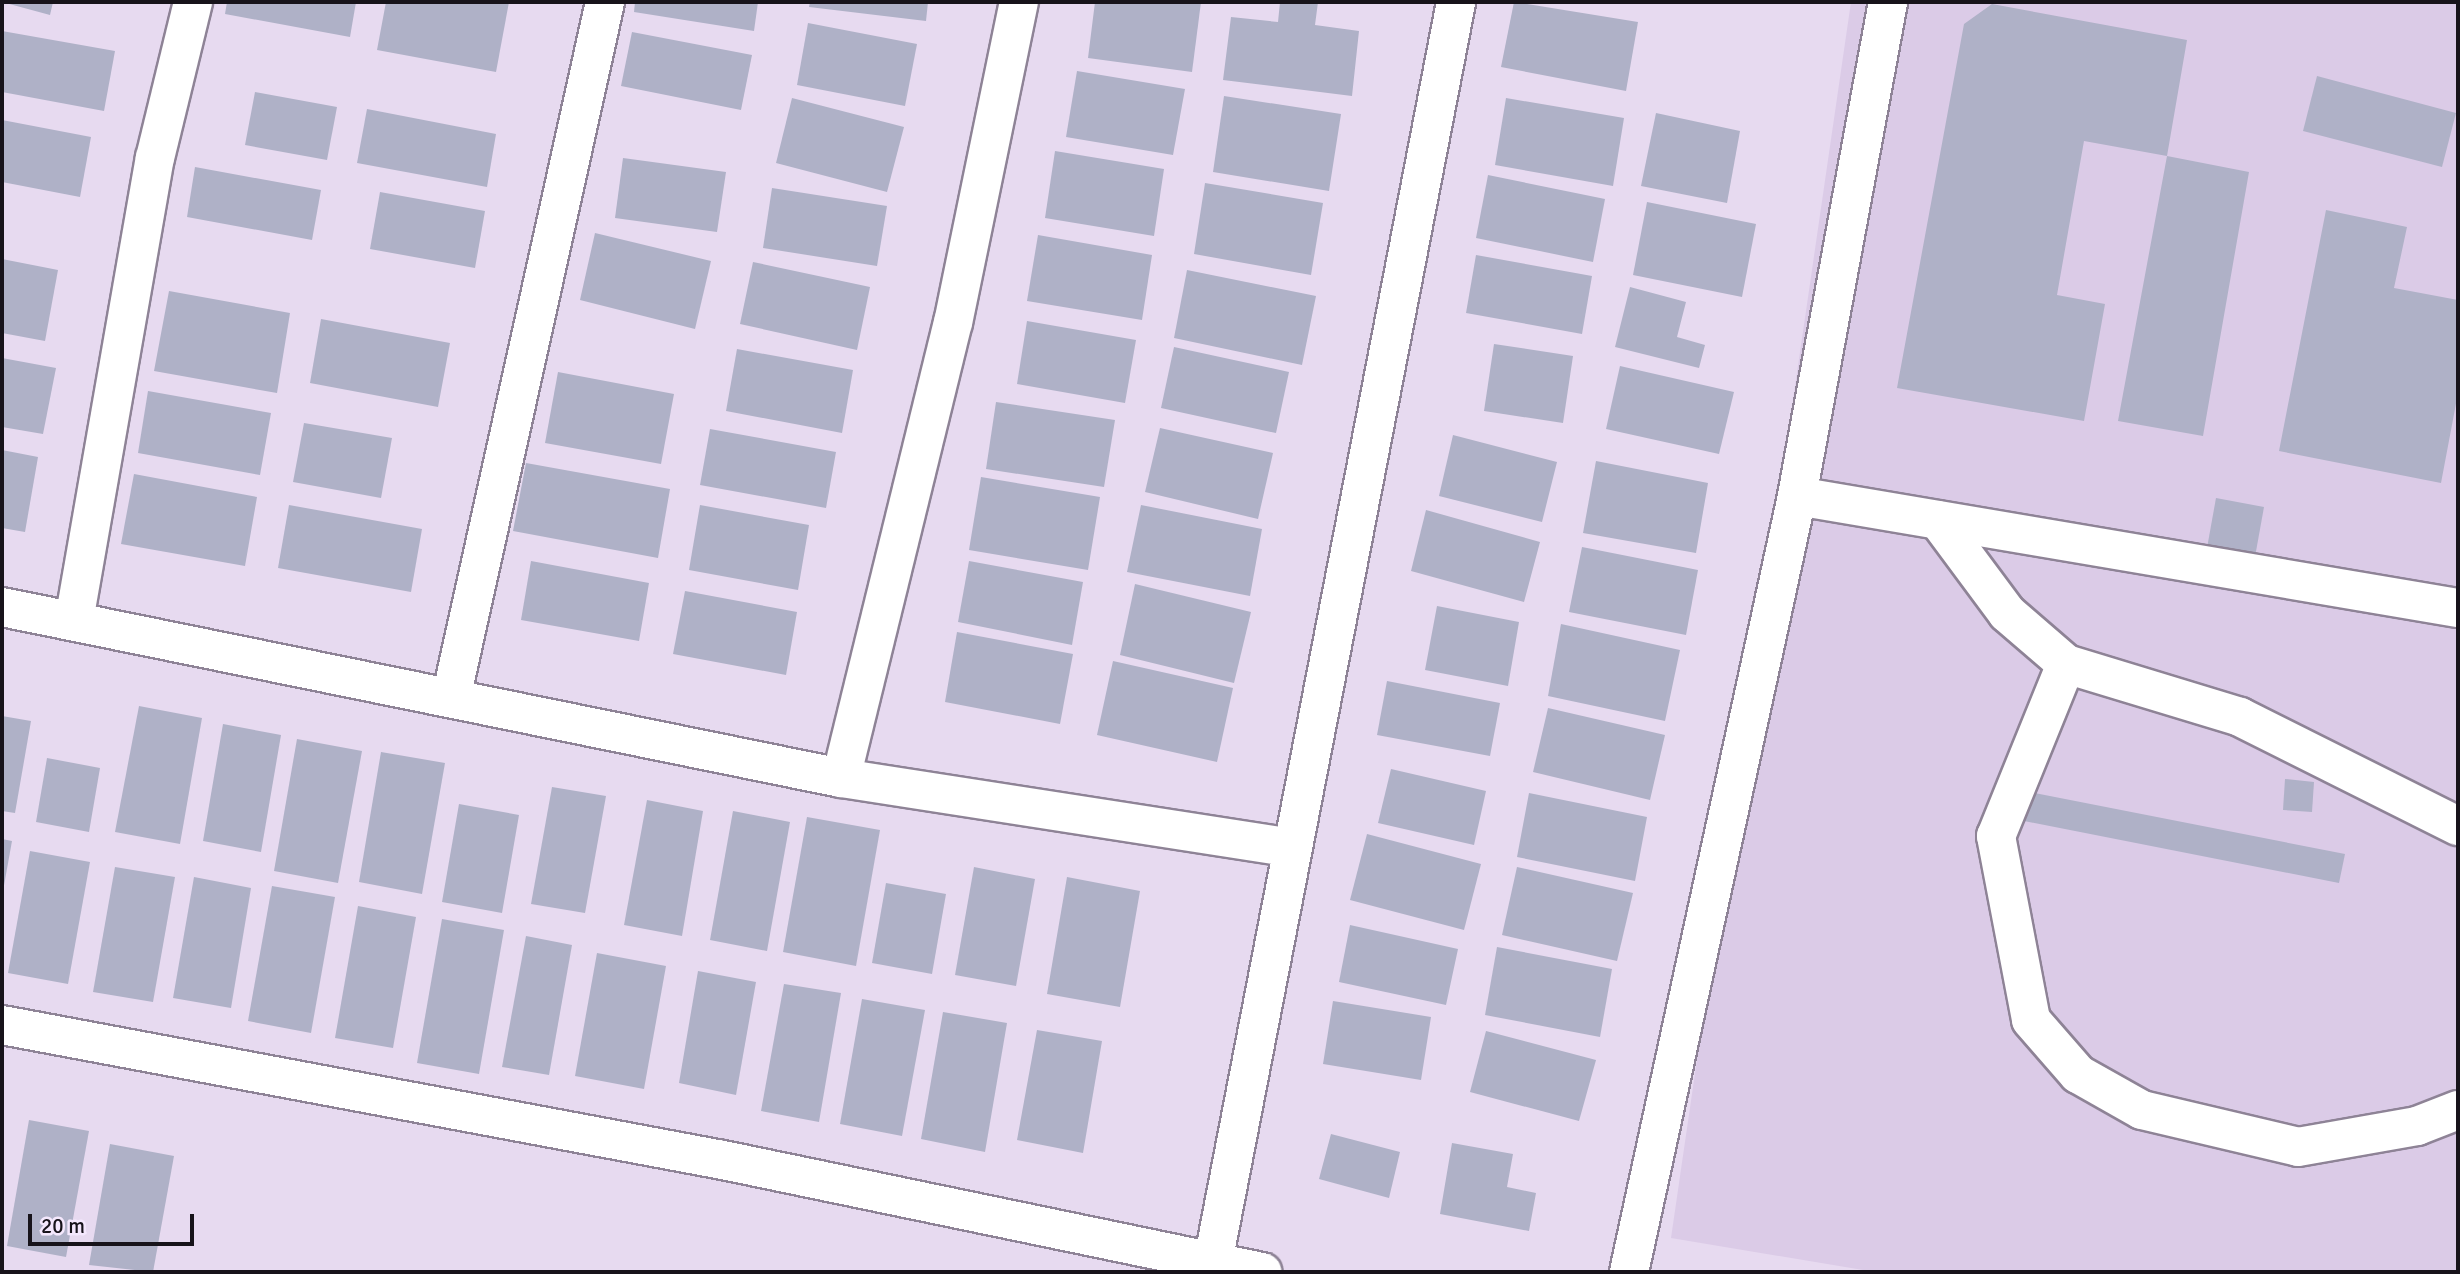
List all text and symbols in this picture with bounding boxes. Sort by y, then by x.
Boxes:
scale bar [32,1200,198,1244]
text: 20 m [41,1213,85,1239]

